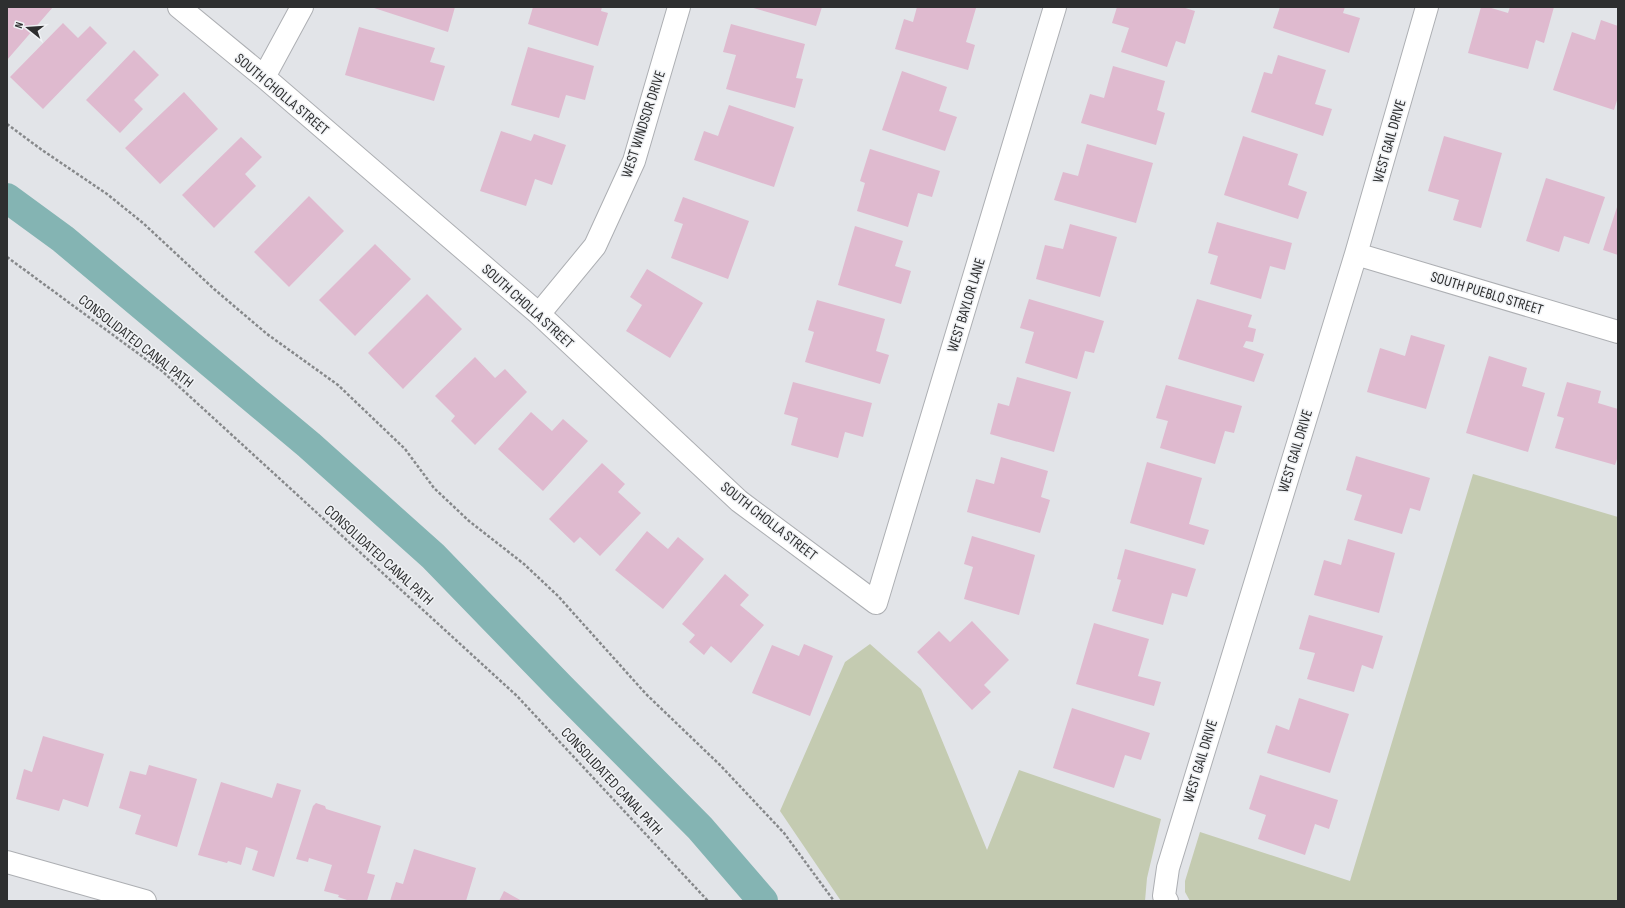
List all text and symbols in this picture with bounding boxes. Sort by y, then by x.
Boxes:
north arrow [8,8,48,48]
text: N [12,20,26,30]
street label: SOUTH CHOLLA STREET [231,49,333,139]
street label: WEST WINDSOR DRIVE [617,68,670,180]
street label: WEST GAIL DRIVE [1369,97,1410,185]
street label: WEST BAYLOR LANE [943,256,990,354]
street label: SOUTH CHOLLA STREET [478,260,578,353]
street label: SOUTH PUEBLO STREET [1428,267,1545,320]
street label: CONSOLIDATED CANAL PATH [74,291,197,392]
street label: WEST GAIL DRIVE [1274,407,1317,495]
street label: SOUTH CHOLLA STREET [717,478,821,565]
street label: CONSOLIDATED CANAL PATH [320,501,437,610]
street label: WEST GAIL DRIVE [1179,717,1222,805]
street label: CONSOLIDATED CANAL PATH [557,723,667,839]

